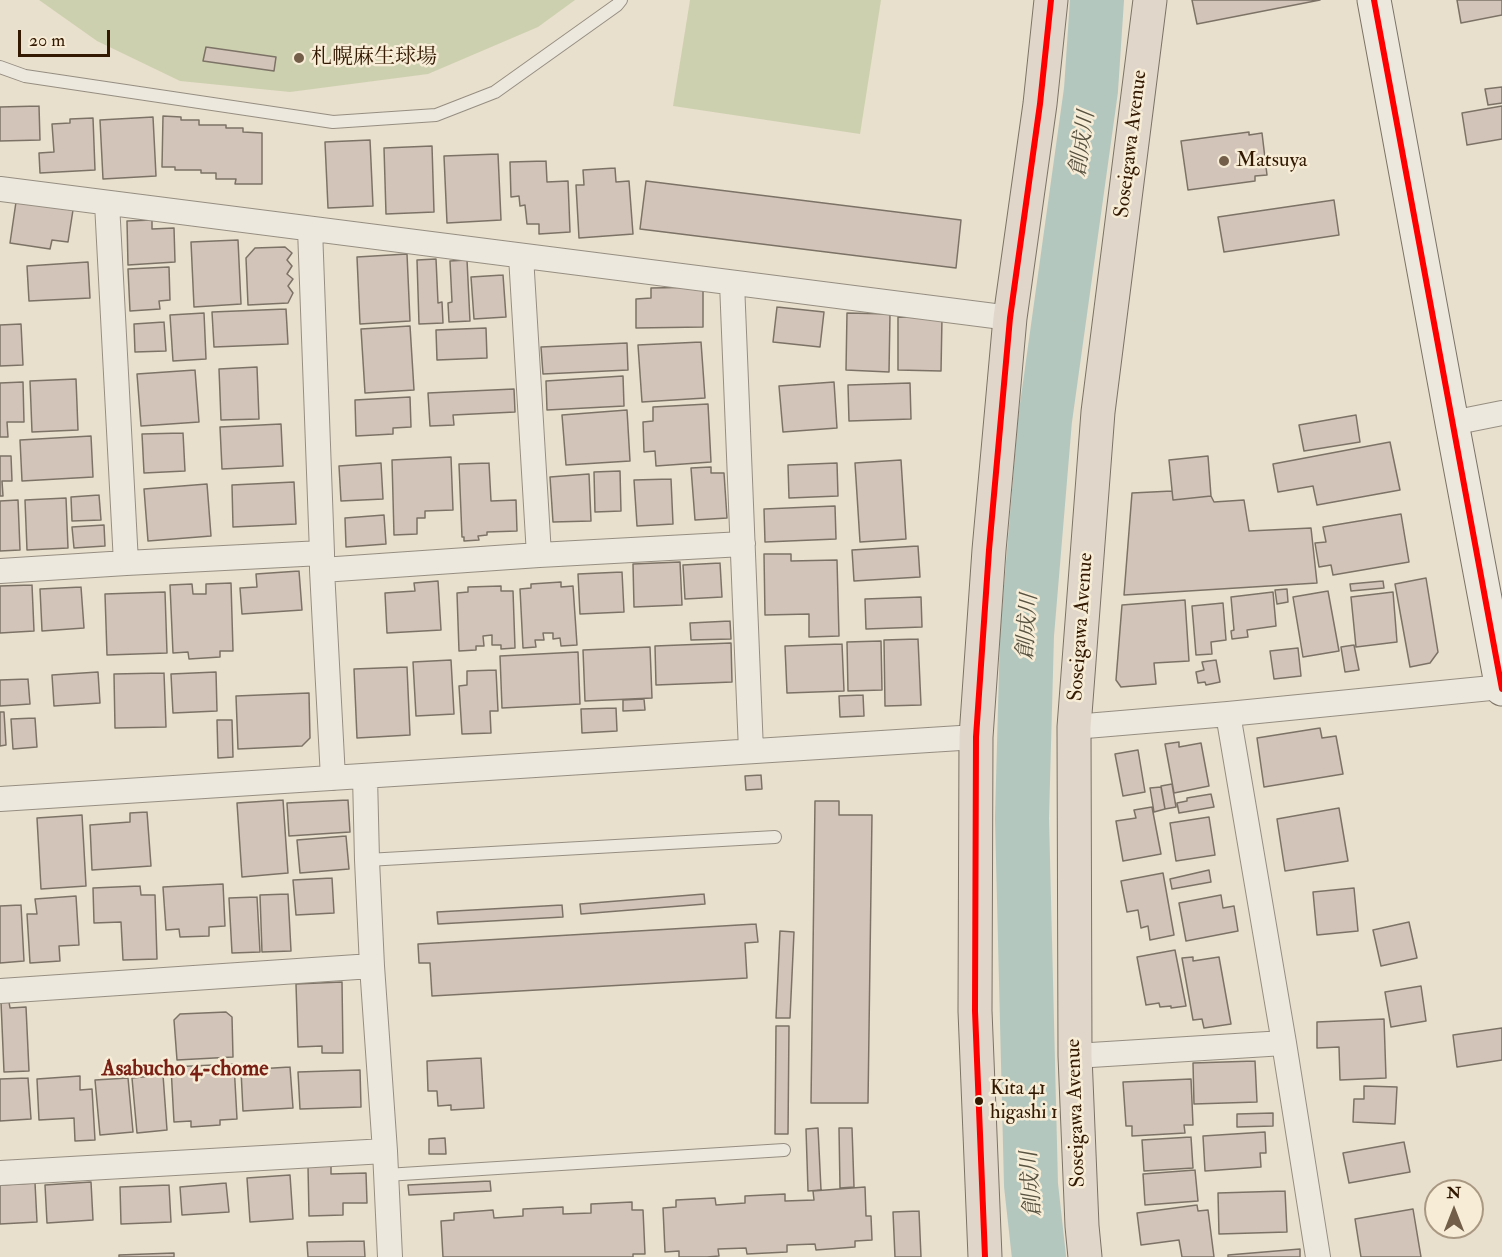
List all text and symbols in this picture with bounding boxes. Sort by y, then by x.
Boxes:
scale bar [21,18,112,56]
text: 20 m [29,29,65,52]
place label: 札幌麻生球場 [311,45,437,71]
marker: 札幌麻生球場 [292,51,306,65]
street label: Soseigawa Avenue [1110,69,1154,219]
water label: 創成川 [1066,109,1102,179]
place label: Matsuya [1236,148,1308,174]
marker: Matsuya [1217,154,1231,168]
street label: Soseigawa Avenue [1064,552,1100,702]
water label: 創成川 [1014,593,1044,661]
street label: Soseigawa Avenue [1062,1038,1092,1188]
district label: Asabucho 4-chome [102,1057,268,1083]
place label: Kita 41 higashi 1 [990,1078,1058,1125]
marker: Kita 41 higashi 1 [973,1095,985,1107]
water label: 創成川 [1018,1150,1048,1218]
north arrow [1424,1179,1484,1239]
text: N [1447,1183,1461,1203]

